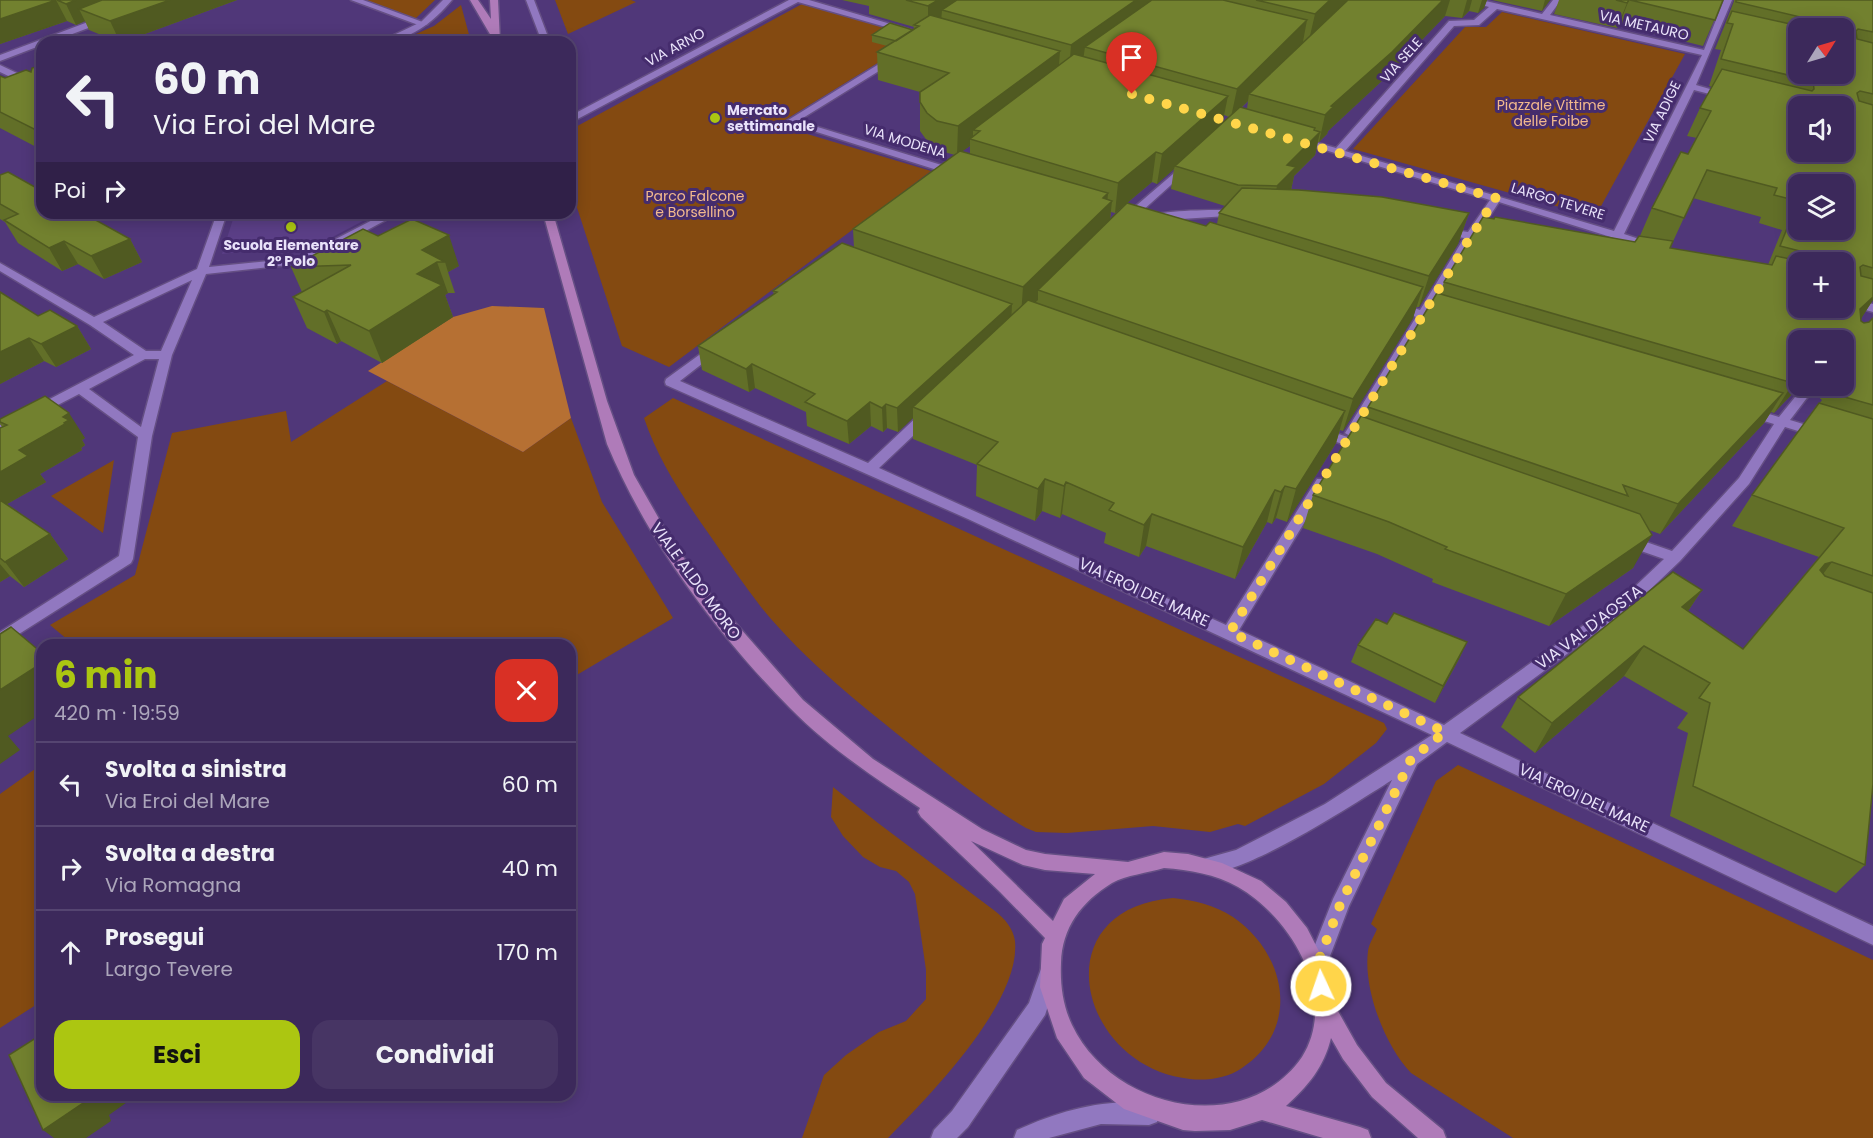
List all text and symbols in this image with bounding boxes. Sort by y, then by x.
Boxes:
street label: VIA METAURO [1597,5,1691,45]
north arrow [1788,18,1854,84]
map controls [1788,18,1854,396]
street label: VIA ARNO [642,23,708,71]
pin [1106,32,1157,94]
street label: VIA SELE [1375,33,1427,87]
icon: arrive [1115,41,1148,74]
text: 60 m [153,50,261,109]
icon: left [54,60,132,138]
street label: VIA ADIGE [1638,78,1686,146]
park label: Piazzale Vittime delle Foibe [1497,95,1606,131]
button: sound [1788,96,1854,162]
place label: Mercato settimanale [727,100,815,136]
text: Via Eroi del Mare [153,106,376,143]
marker: Mercato settimanale [708,111,722,125]
street label: VIA MODENA [861,119,949,163]
icon: right [98,174,131,207]
button: layers [1788,174,1854,240]
text: Poi [54,175,86,206]
street label: LARGO TEVERE [1509,177,1607,225]
park label: Parco Falcone e Borsellino [645,186,745,222]
marker: Scuola Elementare 2° Polo [284,220,298,234]
place label: Scuola Elementare 2° Polo [223,235,359,271]
button: + [1788,252,1854,318]
button: − [1788,330,1854,396]
street label: VIALE ALDO MORO [646,518,746,644]
street label: VIA EROI DEL MARE [1075,552,1213,632]
street label: VIA VAL D'AOSTA [1531,579,1647,675]
text: 6 min [54,650,158,701]
button: close [495,659,558,722]
text: 420 m · 19:59 [54,699,180,727]
text: Svolta a sinistra [105,754,287,785]
street label: VIA EROI DEL MARE [1515,758,1653,838]
icon: left [54,768,87,801]
text: 60 m [502,769,558,800]
text: Via Eroi del Mare [105,787,270,815]
text: Svolta a destra [105,838,275,869]
icon: right [54,852,87,885]
text: 40 m [502,853,558,884]
text: Via Romagna [105,871,241,899]
text: Prosegui [105,922,204,953]
icon: ahead [54,936,87,969]
text: 170 m [497,937,558,968]
position arrow [1289,954,1353,1018]
text: Largo Tevere [105,955,233,983]
button: Esci [54,1020,300,1089]
button: Condividi [312,1020,558,1089]

